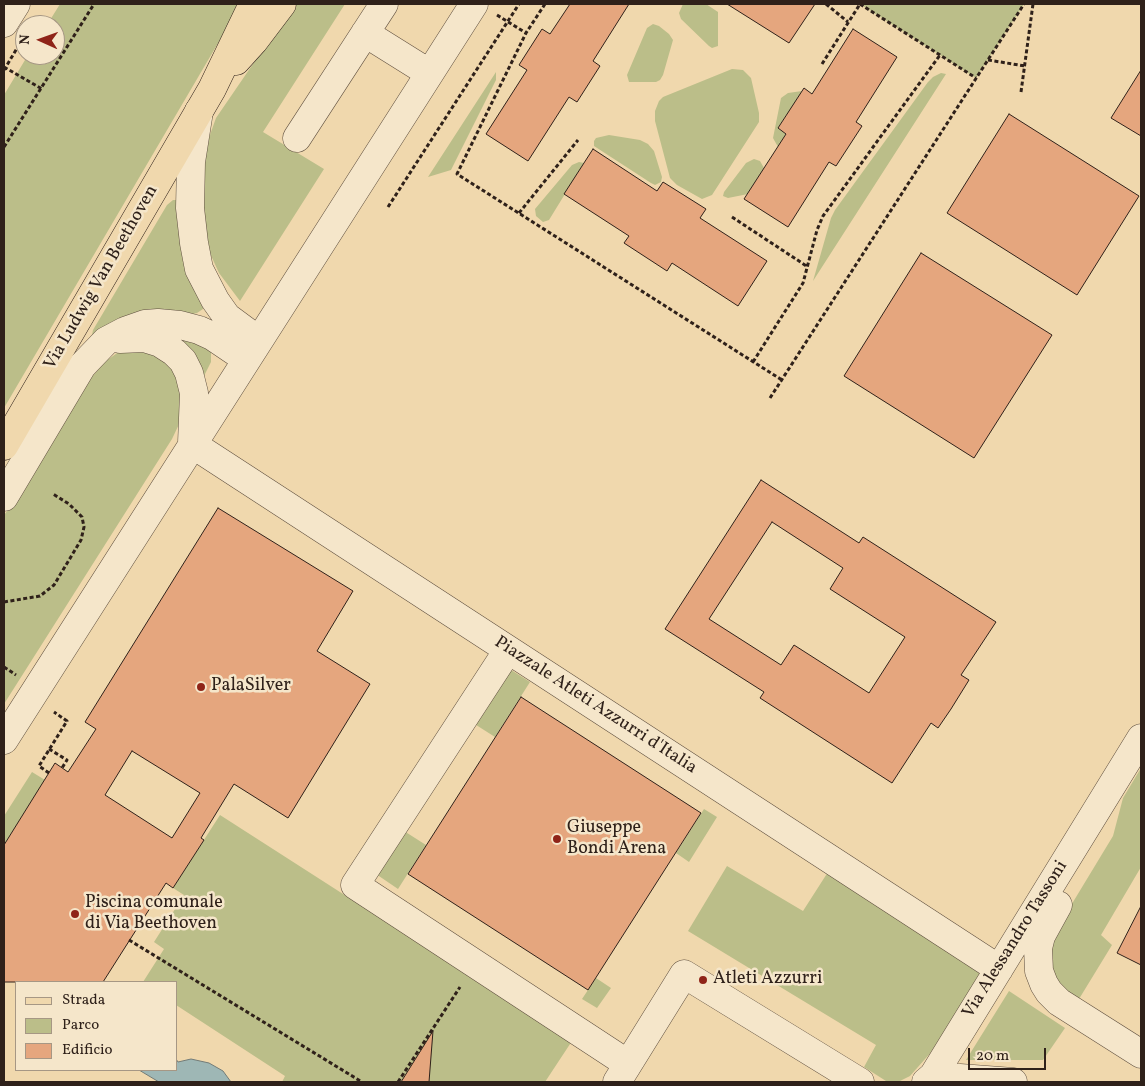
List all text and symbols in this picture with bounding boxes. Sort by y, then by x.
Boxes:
north arrow [15,15,65,65]
text: N [16,34,35,45]
street label: Via Ludwig Van Beethoven [40,182,164,374]
street label: Piazzale Atleti Azzurri d'Italia [490,632,700,780]
place label: PalaSilver [211,676,291,698]
marker: PalaSilver [195,681,207,693]
place label: Giuseppe Bondi Arena [567,818,666,861]
marker: Giuseppe Bondi Arena [551,833,563,845]
street label: Via Alessandro Tassoni [959,857,1073,1023]
place label: Piscina comunale di Via Beethoven [85,893,223,936]
marker: Piscina comunale di Via Beethoven [69,908,81,920]
place label: Atleti Azzurri [713,969,822,991]
marker: Atleti Azzurri [697,974,709,986]
legend [15,981,178,1071]
text: Strada [62,990,105,1011]
text: Parco [62,1015,99,1036]
scale bar [970,1038,1048,1070]
text: Edificio [62,1040,113,1061]
text: 20 m [976,1046,1009,1067]

